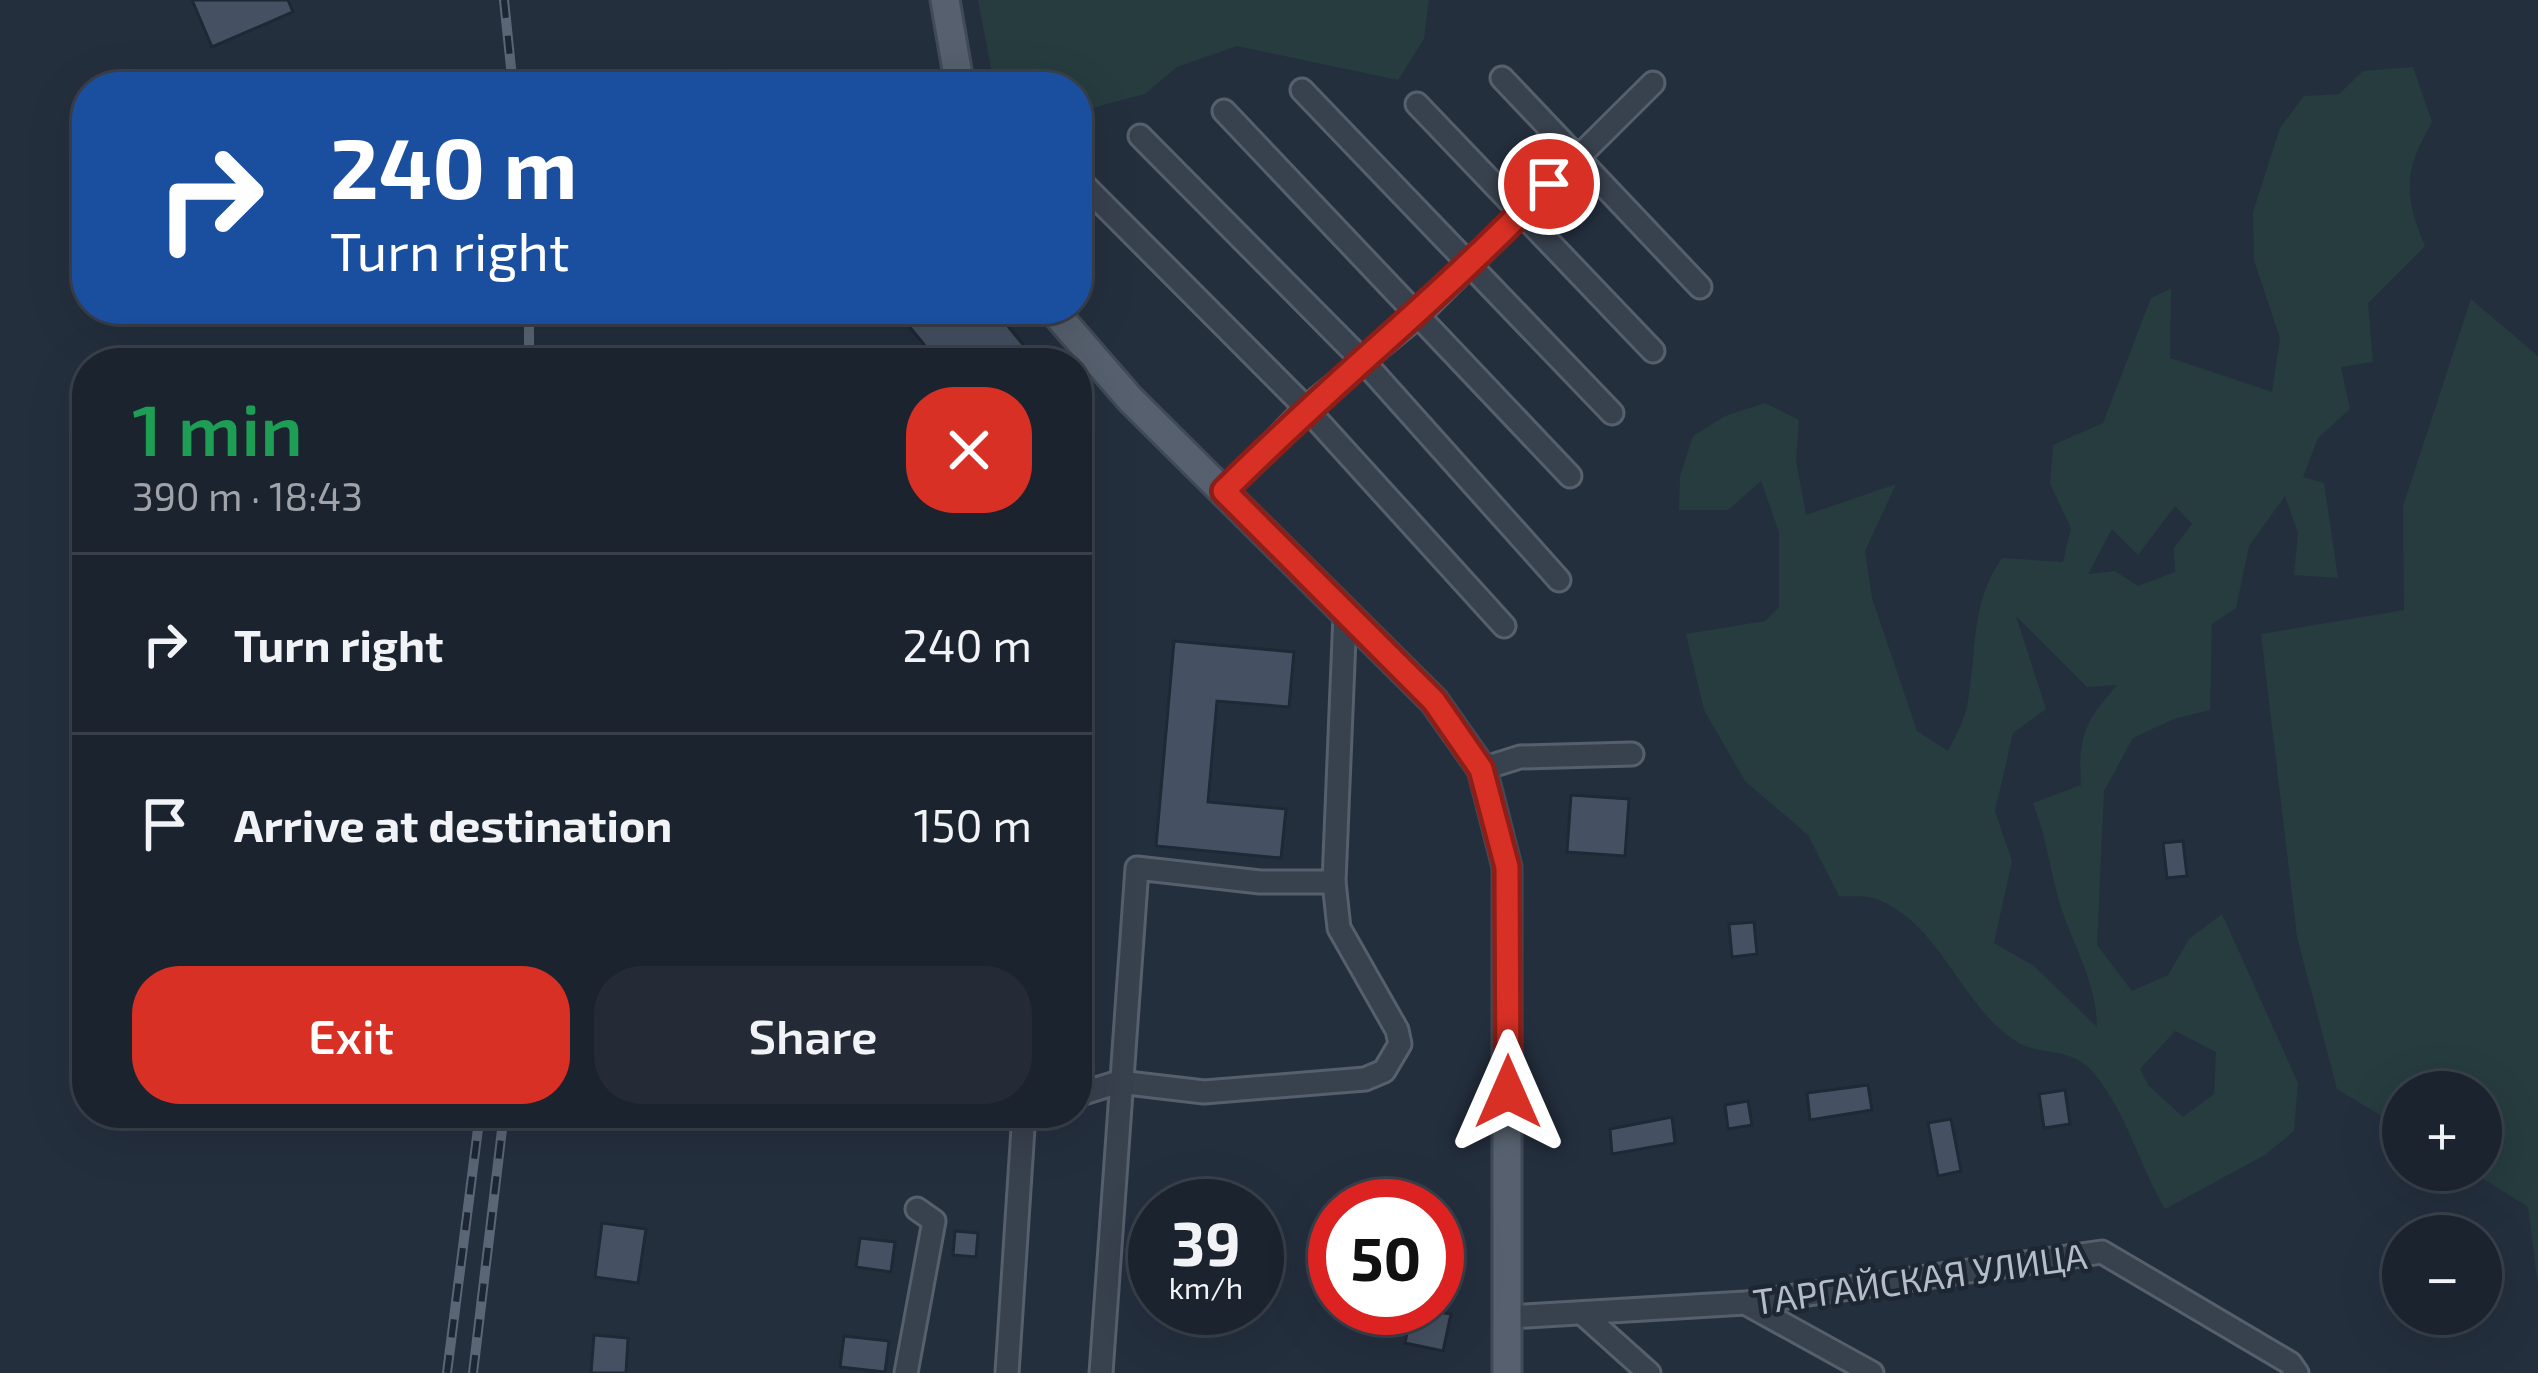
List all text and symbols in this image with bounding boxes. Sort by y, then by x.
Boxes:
text: 240 m [330,115,577,216]
icon: right [132,120,288,276]
pin [1498,133,1600,235]
icon: arrive [1516,151,1582,217]
text: Turn right [330,217,570,282]
text: 1 min [132,384,303,470]
button: close [906,387,1032,513]
text: 390 m · 18:43 [132,472,363,519]
icon: right [132,611,198,677]
text: Turn right [234,617,443,671]
text: 240 m [902,617,1032,671]
icon: arrive [132,791,198,857]
text: Arrive at destination [234,797,672,851]
text: 150 m [913,797,1032,851]
button: Exit [132,966,570,1104]
button: Share [594,966,1032,1104]
position arrow [1445,1029,1571,1155]
map controls [2382,1071,2502,1335]
button: + [2382,1071,2502,1191]
speed limit sign: 50 [1308,1179,1464,1335]
text: 39 [1171,1206,1241,1278]
button: − [2382,1215,2502,1335]
street label: ТАРГАЙСКАЯ УЛИЦА [1750,1233,2090,1322]
text: km/h [1169,1269,1243,1305]

